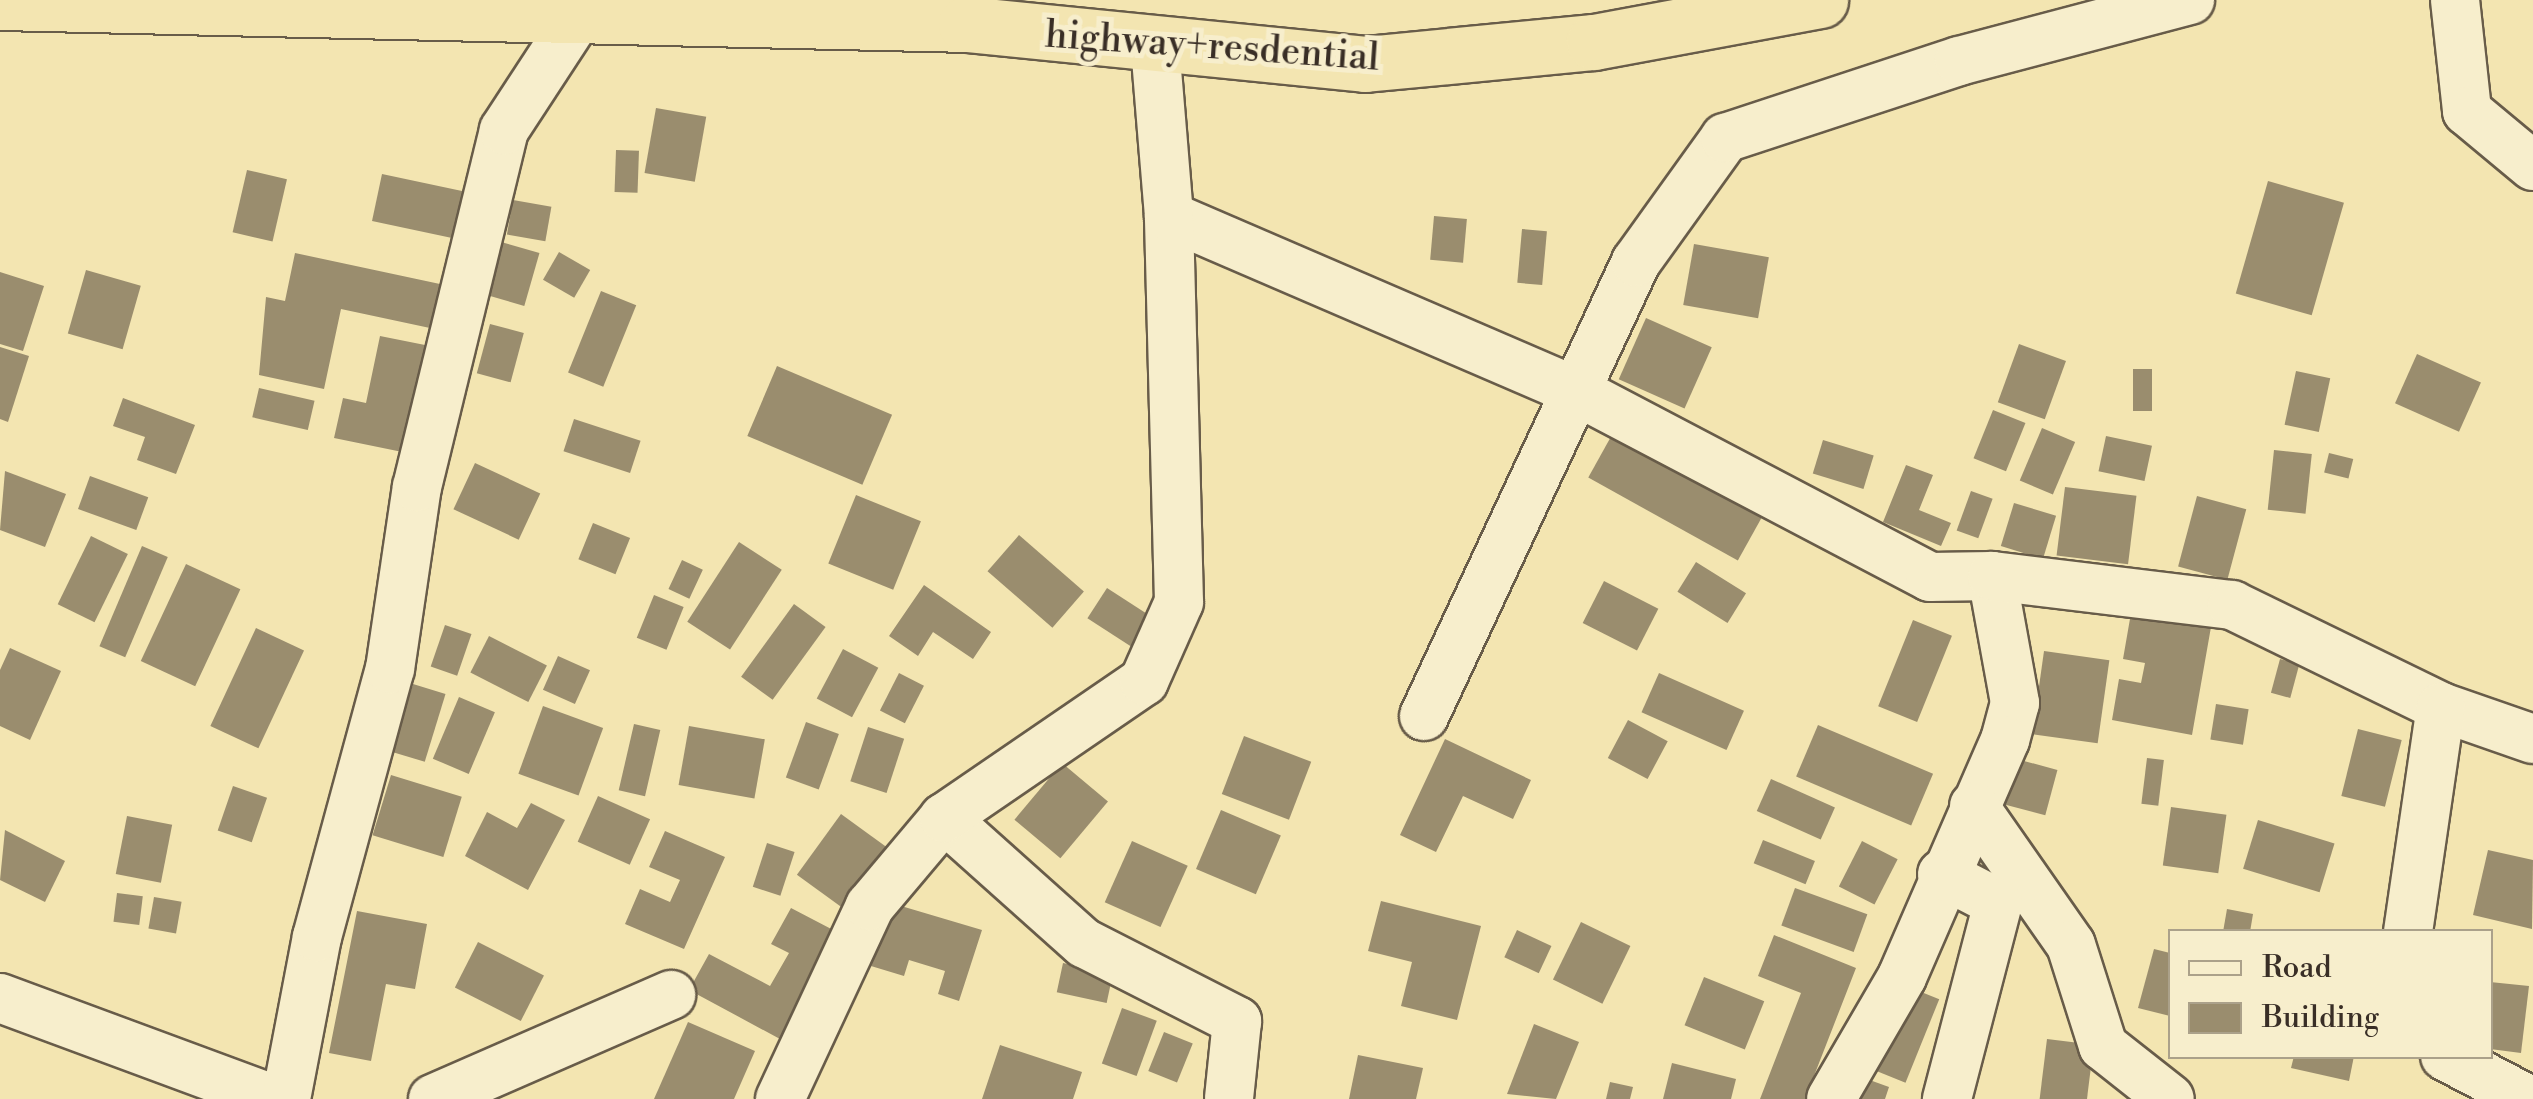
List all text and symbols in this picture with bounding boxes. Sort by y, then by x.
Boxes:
street label: highway+resdential [1043,13,1381,81]
legend [2168,929,2493,1059]
text: Road [2262,949,2332,987]
text: Building [2262,999,2379,1037]

